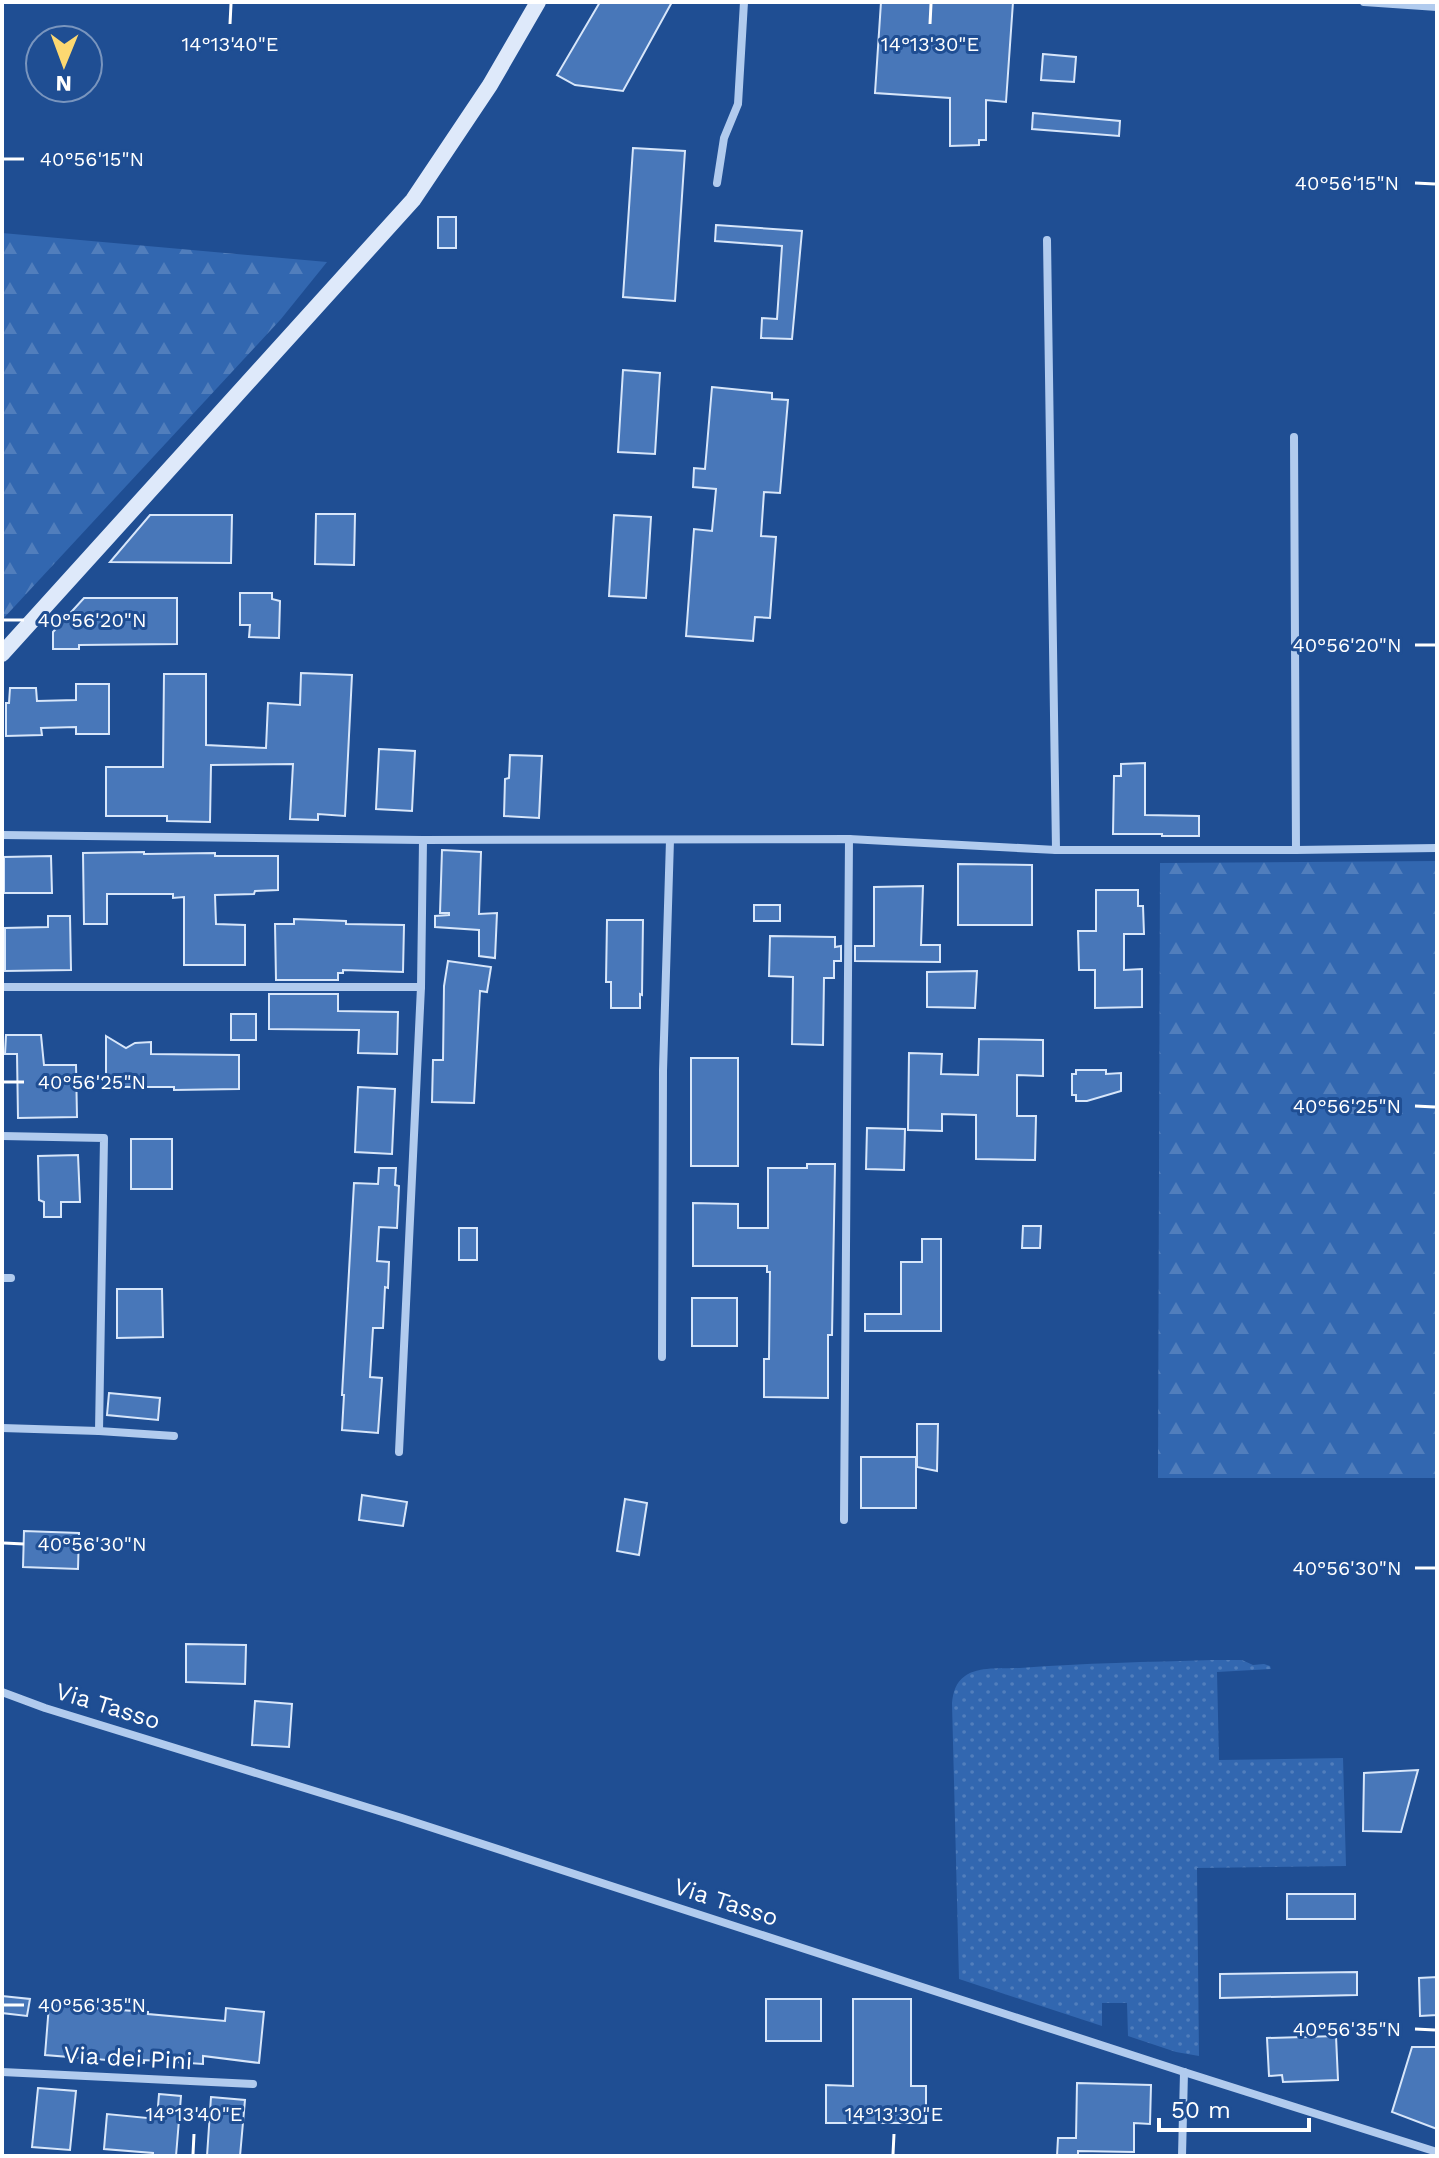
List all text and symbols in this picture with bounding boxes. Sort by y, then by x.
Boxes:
north arrow [24,24,104,104]
text: 14°13'40"E [181,32,279,56]
text: 14°13'30"E [881,32,979,56]
text: N [55,71,72,96]
text: 40°56'15"N [40,147,144,171]
text: 40°56'15"N [1295,171,1399,195]
text: 40°56'20"N [37,608,147,632]
text: 40°56'20"N [1292,633,1402,657]
text: 40°56'25"N [38,1070,146,1094]
text: 40°56'25"N [1293,1094,1401,1118]
text: 40°56'30"N [37,1532,147,1556]
text: 40°56'30"N [1292,1556,1402,1580]
street label: Via Tasso [52,1677,164,1735]
street label: Via Tasso [670,1872,782,1932]
text: 40°56'35"N [38,1993,146,2017]
text: 40°56'35"N [1293,2017,1401,2041]
street label: Via dei Pini [63,2041,193,2075]
scale bar [1159,2082,1309,2132]
text: 50 m [1171,2096,1231,2124]
text: 14°13'40"E [145,2102,243,2126]
text: 14°13'30"E [845,2102,943,2126]

